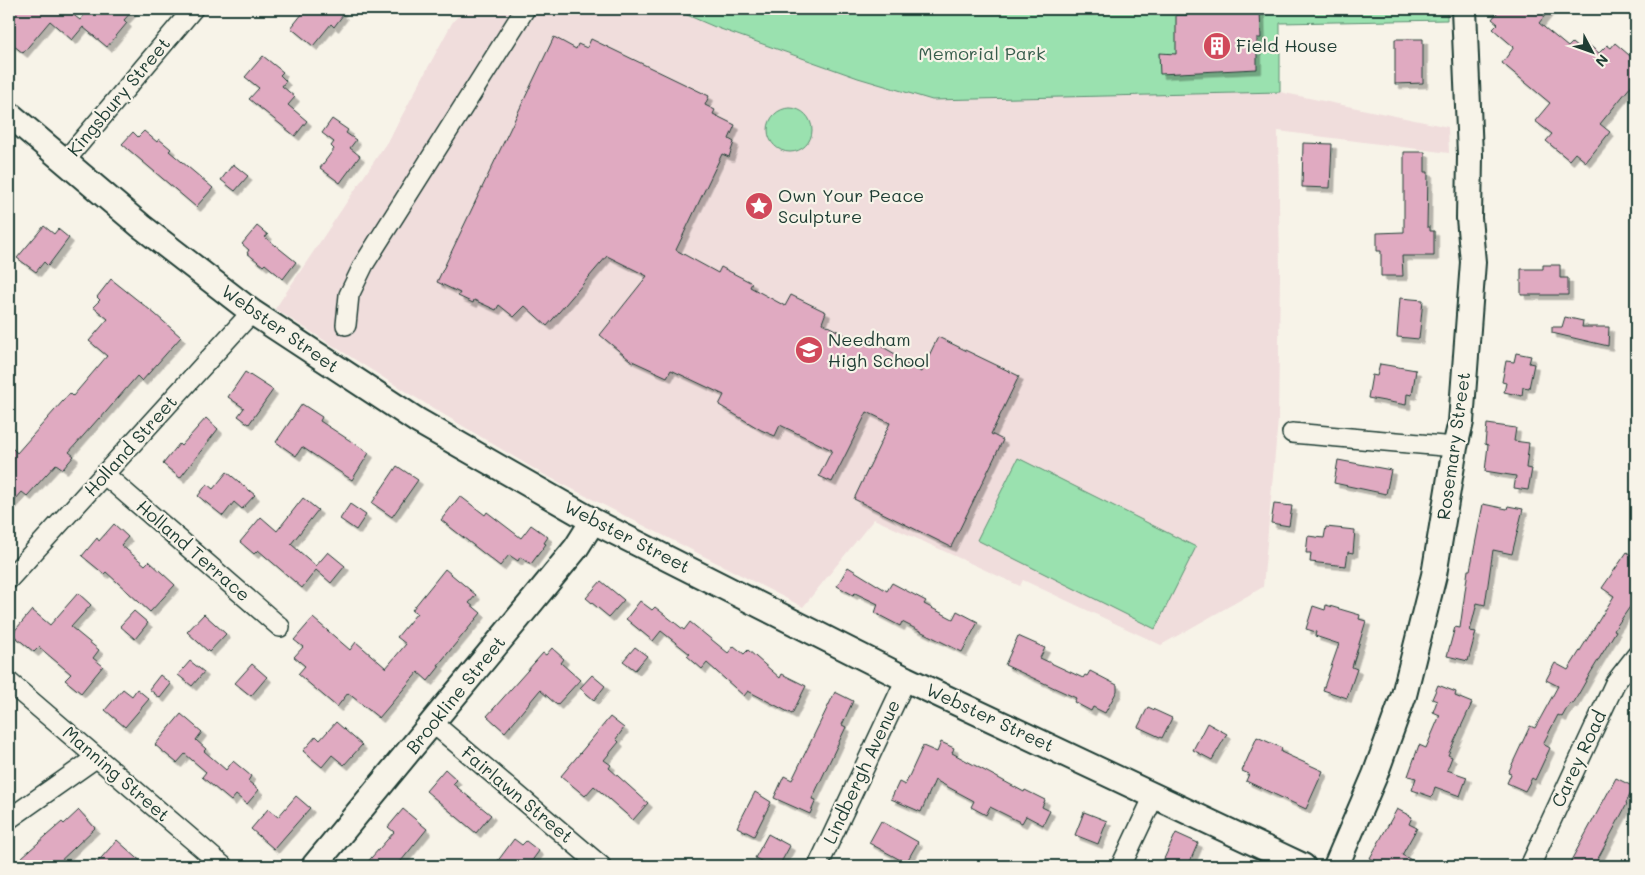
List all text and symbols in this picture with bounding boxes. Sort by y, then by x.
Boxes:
north arrow [1568,28,1618,78]
building icon: Field House [1202,31,1232,61]
street label: Kingsbury Street [61,32,175,161]
place label: Field House [1236,33,1338,57]
park label: Memorial Park [918,41,1046,65]
text: N [1592,51,1613,71]
place label: Own Your Peace Sculpture [778,183,924,228]
place icon: Own Your Peace Sculpture [744,191,774,221]
street label: Webster Street [217,279,344,378]
place label: Needham High School [828,327,929,372]
school or university icon: Needham High School [794,335,824,365]
street label: Rosemary Street [1431,370,1475,521]
street label: Holland Street [78,390,182,501]
street label: Holland Terrace [132,494,256,606]
street label: Webster Street [560,494,695,578]
street label: Brookline Street [400,630,510,758]
street label: Webster Street [923,677,1058,757]
street label: Lindbergh Avenue [817,696,905,848]
street label: Carey Road [1545,706,1611,811]
street label: Manning Street [58,720,175,826]
street label: Fairlawn Street [457,741,578,848]

